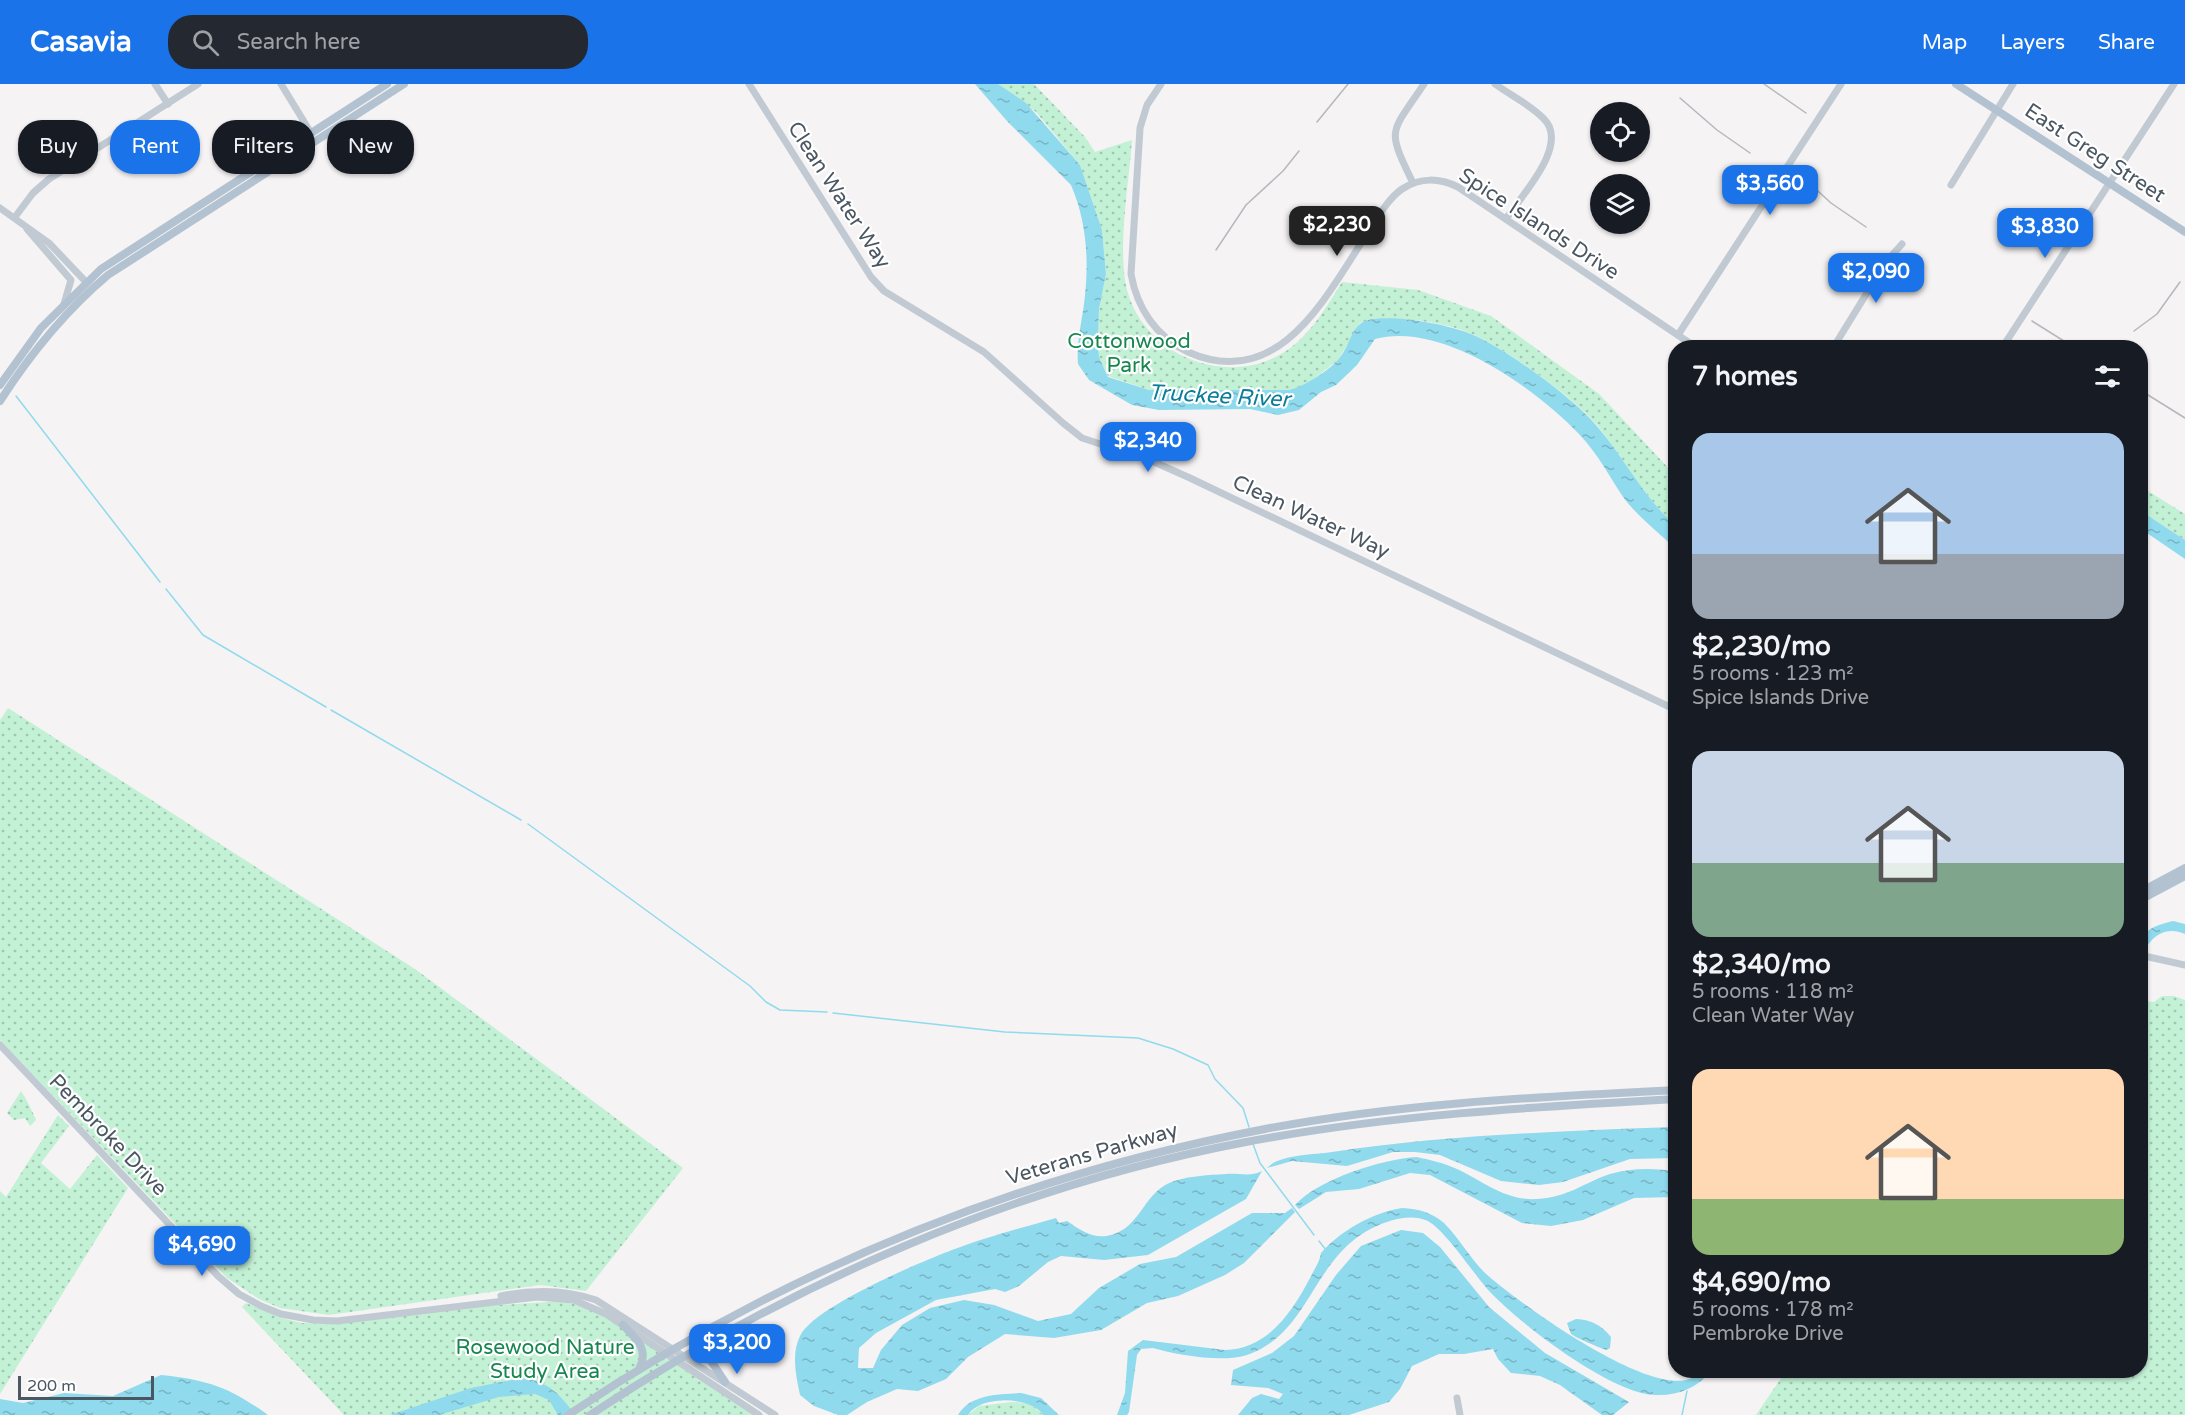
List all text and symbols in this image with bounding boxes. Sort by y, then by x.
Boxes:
search box [168,15,588,69]
text: Casavia [30,25,132,59]
icon: search [189,26,222,59]
text: Search here [237,29,360,55]
text: Map [1922,30,1967,55]
text: Layers [2000,30,2065,55]
text: Share [2098,30,2155,55]
street label: East Greg Street [2020,98,2170,208]
map controls [1590,102,1650,234]
button: locate [1590,102,1650,162]
street label: Clean Water Way [782,117,896,273]
chip: Buy [18,120,98,174]
chip: Rent [110,120,200,174]
chip: Filters [212,120,315,174]
chip: New [327,120,414,174]
street label: Spice Islands Drive [1454,163,1624,285]
pin: $3,560 [1721,165,1819,216]
text: $3,560 [1736,172,1804,196]
button: layers [1590,174,1650,234]
pin: $2,230 [1288,206,1386,257]
pin: $3,830 [1996,208,2094,259]
text: $2,230 [1303,213,1371,237]
text: $3,830 [2011,215,2079,239]
pin: $2,090 [1827,253,1925,304]
text: $2,090 [1842,260,1910,284]
park label: Cottonwood Park [1067,329,1191,378]
icon: filters [2091,360,2124,393]
text: 7 homes [1692,361,1798,392]
water label: Truckee River [1148,379,1293,413]
pin: $2,340 [1099,422,1197,473]
text: $2,340 [1114,429,1182,453]
street label: Clean Water Way [1229,470,1393,564]
icon: home [1854,472,1962,580]
text: $2,230/mo [1692,631,1831,662]
text: 5 rooms · 123 m² [1692,662,1854,686]
text: Spice Islands Drive [1692,686,1869,710]
icon: home [1854,790,1962,898]
text: $2,340/mo [1692,949,1831,980]
text: 5 rooms · 118 m² [1692,980,1854,1004]
text: Clean Water Way [1692,1004,1854,1028]
street label: Pembroke Drive [44,1069,172,1201]
icon: home [1854,1108,1962,1216]
street label: Veterans Parkway [1003,1118,1181,1190]
pin: $4,690 [153,1226,251,1277]
text: $4,690 [168,1233,236,1257]
text: $4,690/mo [1692,1267,1831,1298]
text: 5 rooms · 178 m² [1692,1298,1854,1322]
text: Pembroke Drive [1692,1322,1843,1346]
pin: $3,200 [688,1324,786,1375]
text: $3,200 [703,1331,771,1355]
park label: Rosewood Nature Study Area [455,1335,635,1384]
scale bar [18,1373,154,1400]
text: 200 m [27,1376,76,1396]

